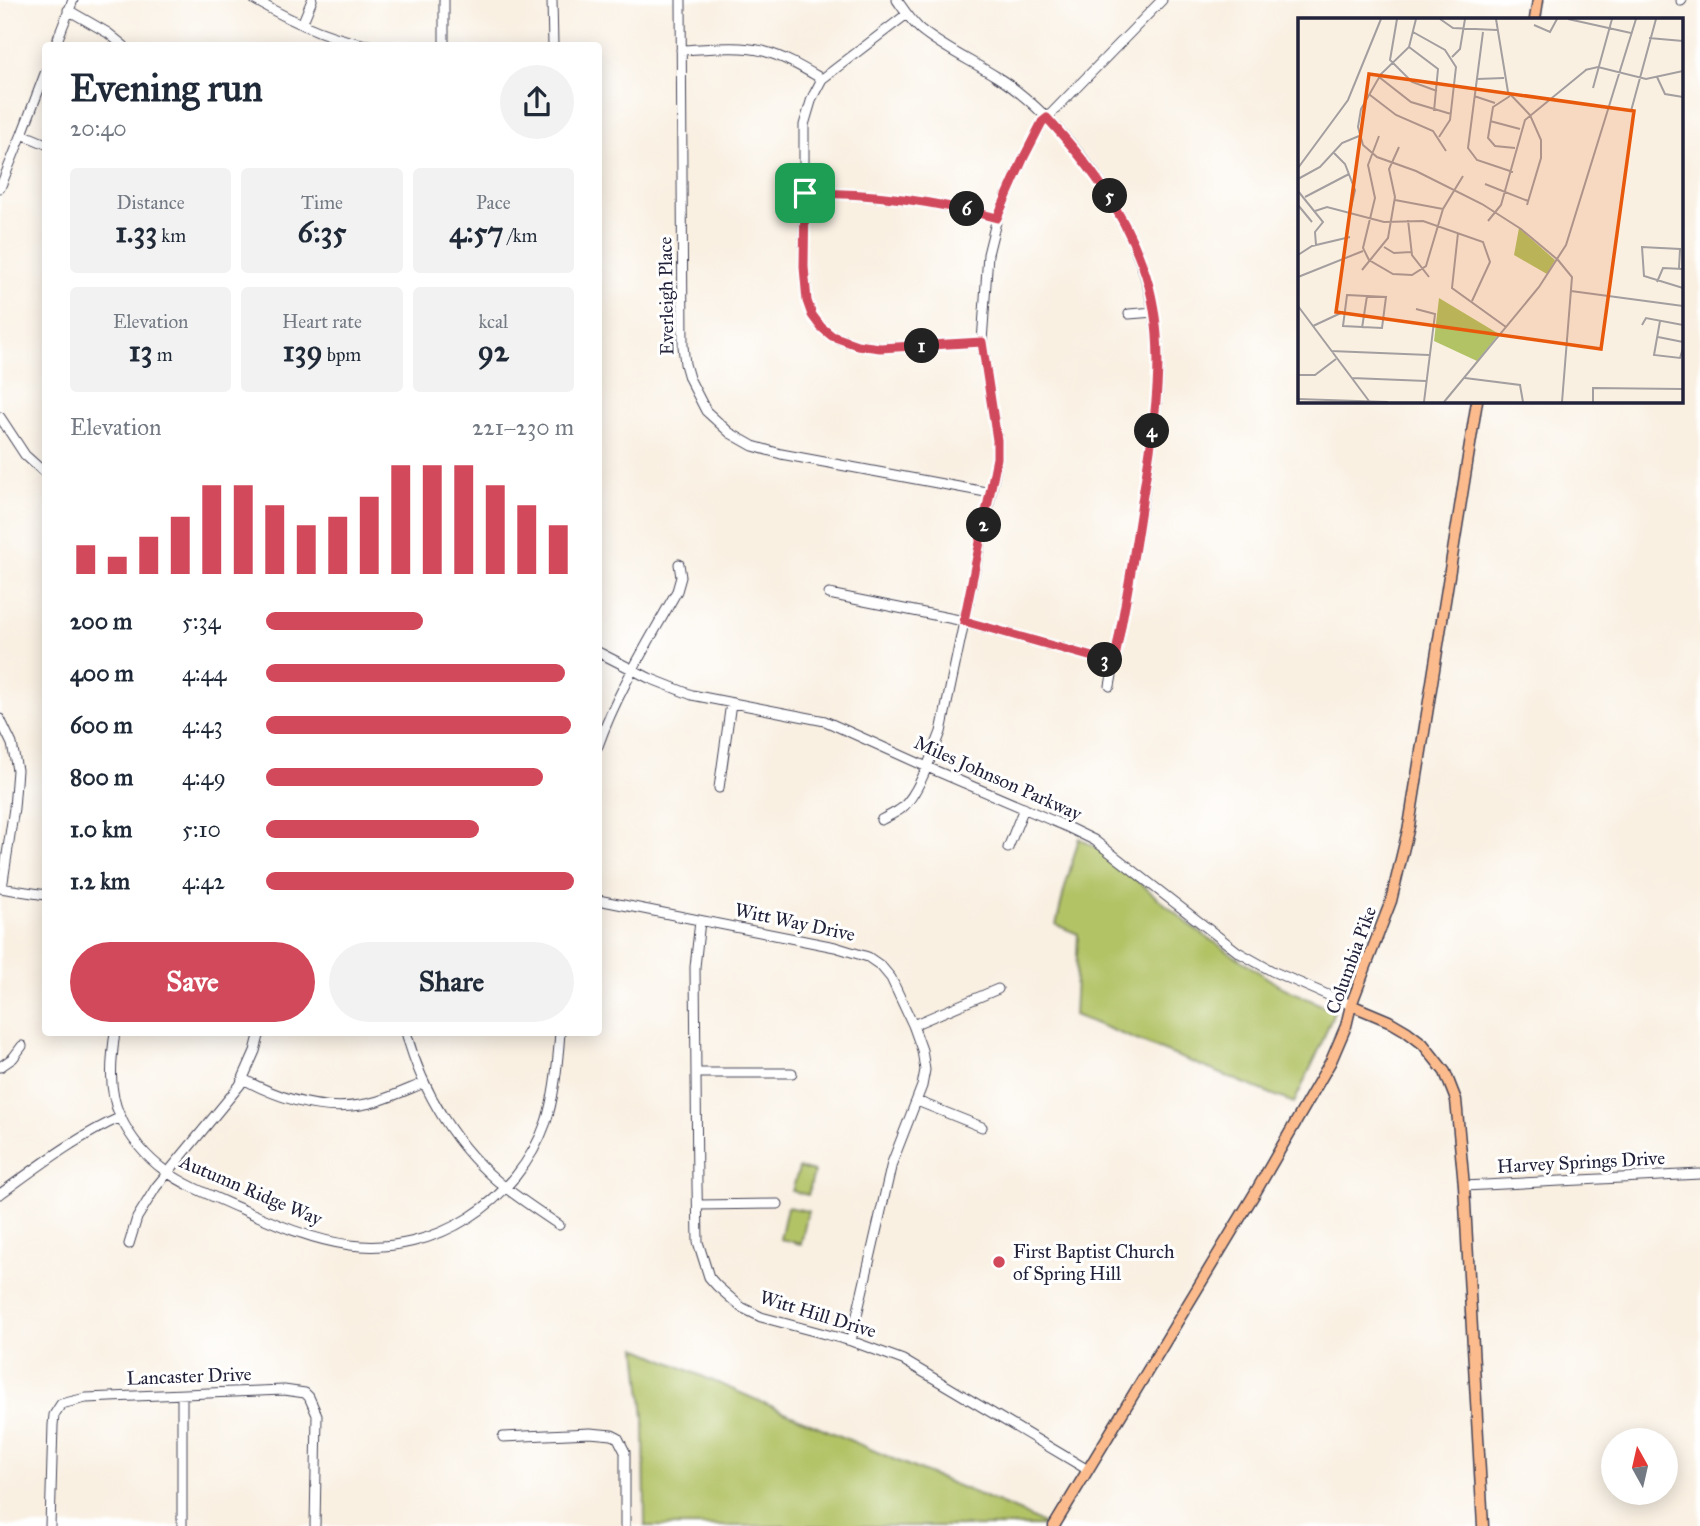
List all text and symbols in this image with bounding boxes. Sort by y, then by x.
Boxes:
inset map [1298,18,1682,402]
text: Evening run [70,65,263,111]
button: share [500,65,574,139]
text: 20:40 [70,114,127,142]
pin [775,163,835,223]
icon: arrive [786,174,824,212]
pin: 5 [1092,178,1128,214]
text: 5 [1105,184,1114,207]
text: Distance [117,191,185,214]
text: Time [301,191,343,214]
text: Pace [476,191,511,214]
pin: 6 [950,192,984,227]
text: 6 [962,197,971,220]
text: 1.33 [115,214,157,250]
text: 6:35 [298,214,346,250]
text: 4:57 [449,214,503,250]
text: km [157,224,186,247]
text: /km [503,224,537,247]
street label: Everleigh Place [653,236,680,356]
text: Elevation [113,310,188,333]
text: Heart rate [282,310,362,333]
text: kcal [478,310,508,333]
pin: 1 [904,328,940,364]
text: 13 [129,333,153,369]
text: 139 [283,333,323,369]
text: 92 [478,333,509,369]
text: 1 [918,334,925,357]
text: m [153,343,173,366]
text: bpm [323,343,361,366]
text: Elevation [70,413,161,441]
text: 221–230 m [472,413,574,441]
pin: 4 [1134,414,1170,448]
text: 4 [1146,419,1157,442]
pin: 2 [967,508,1002,542]
text: 2 [979,513,988,536]
text: 200 m [70,607,132,635]
text: 5:34 [182,607,221,635]
pin: 3 [1088,642,1122,678]
text: 3 [1101,648,1108,671]
text: 400 m [70,659,134,687]
text: 4:44 [182,659,226,687]
text: 600 m [70,711,133,739]
text: 4:43 [182,711,223,739]
street label: Miles Johnson Parkway [910,731,1086,827]
text: 800 m [70,763,133,791]
text: 4:49 [182,763,226,791]
text: 1.0 km [70,815,132,843]
text: 5:10 [182,815,221,843]
text: 1.2 km [70,867,130,895]
text: 4:42 [182,867,225,895]
street label: Witt Way Drive [733,898,857,946]
street label: Columbia Pike [1321,903,1381,1017]
button: Save [70,942,315,1022]
button: Share [329,942,574,1022]
street label: Harvey Springs Drive [1496,1146,1666,1179]
street label: Autumn Ridge Way [175,1149,327,1232]
place label: First Baptist Church of Spring Hill [1013,1240,1175,1286]
marker: First Baptist Church of Spring Hill [991,1254,1007,1270]
street label: Witt Hill Drive [757,1285,879,1343]
street label: Lancaster Drive [126,1362,252,1390]
north arrow [1601,1428,1678,1505]
map controls [1601,1428,1678,1505]

